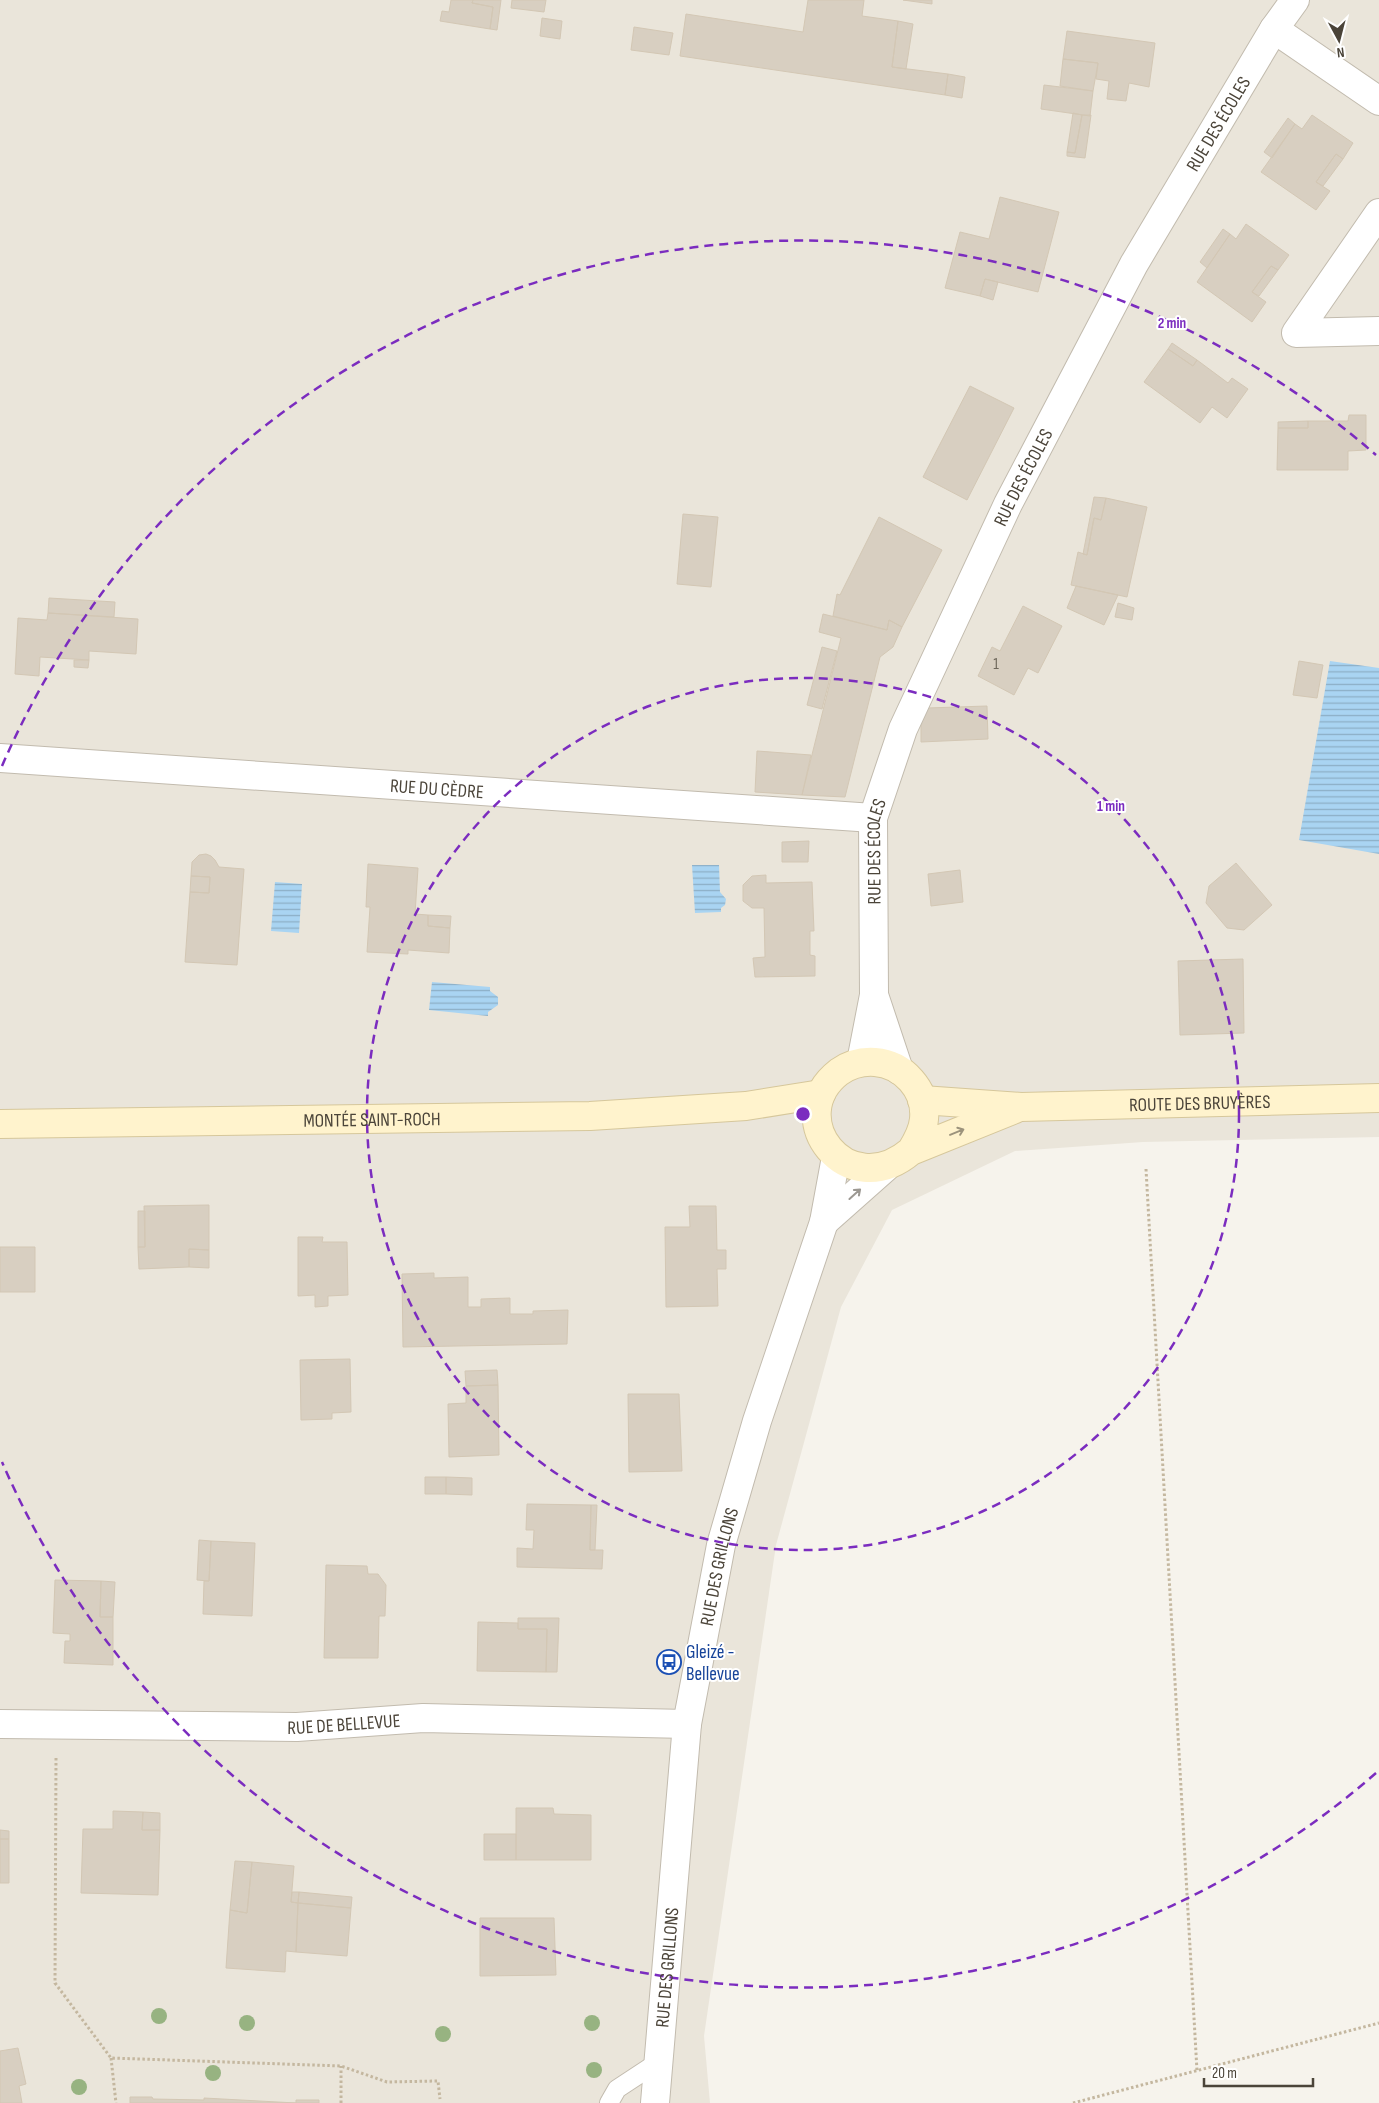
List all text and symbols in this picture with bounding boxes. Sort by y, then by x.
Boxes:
north arrow [1314,15,1364,65]
text: N [1336,44,1345,61]
street label: RUE DES ÉCOLES [1182,73,1256,176]
text: 2 min [1158,314,1186,333]
street label: RUE DES ÉCOLES [989,425,1058,530]
house number: 1 [993,655,999,674]
street label: RUE DU CÈDRE [389,775,484,804]
street label: RUE DES ÉCOLES [863,796,892,904]
text: 1 min [1097,797,1125,816]
street label: ROUTE DES BRUYÈRES [1129,1091,1271,1117]
centre of rings [794,1105,812,1123]
street label: MONTÉE SAINT-ROCH [303,1108,441,1133]
one-way arrow [949,1127,964,1137]
one-way arrow [848,1188,861,1200]
street label: RUE DES GRILLONS [696,1505,744,1628]
place label: Gleizé - Bellevue [686,1641,740,1686]
bus stop icon: Gleizé - Bellevue [656,1649,682,1675]
street label: RUE DE BELLEVUE [287,1710,401,1740]
street label: RUE DES GRILLONS [651,1907,684,2029]
scale bar [1204,2056,1313,2088]
text: 20 m [1212,2064,1237,2083]

